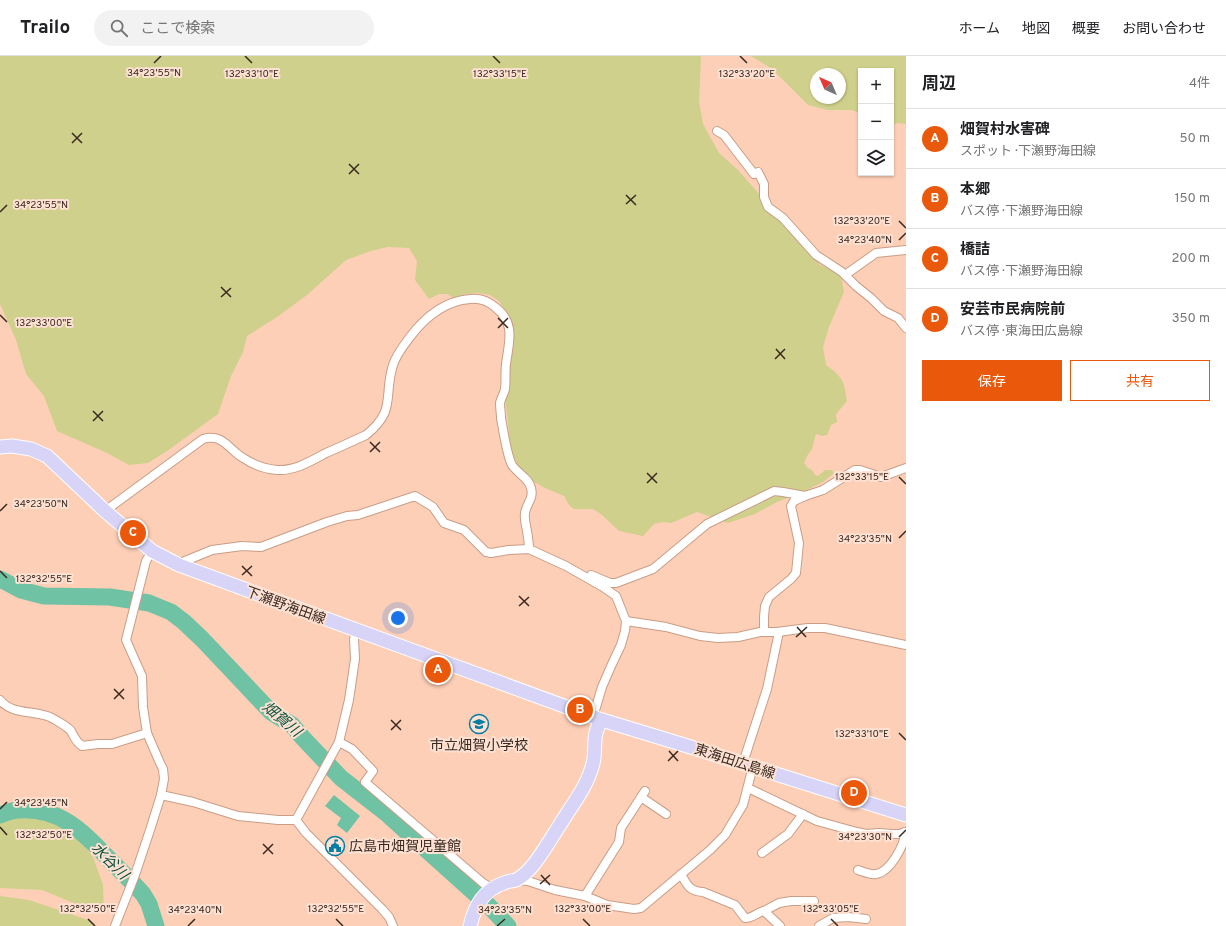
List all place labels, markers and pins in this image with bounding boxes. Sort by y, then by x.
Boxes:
pin: C [120,518,146,548]
pin: A [425,655,451,685]
pin: B [567,695,593,725]
school or university icon: 市立畑賀小学校 [468,713,490,735]
place label: 市立畑賀小学校 [430,738,528,755]
pin: D [841,778,867,808]
public building icon: 広島市畑賀児童館 [324,835,346,857]
place label: 広島市畑賀児童館 [349,839,461,856]

